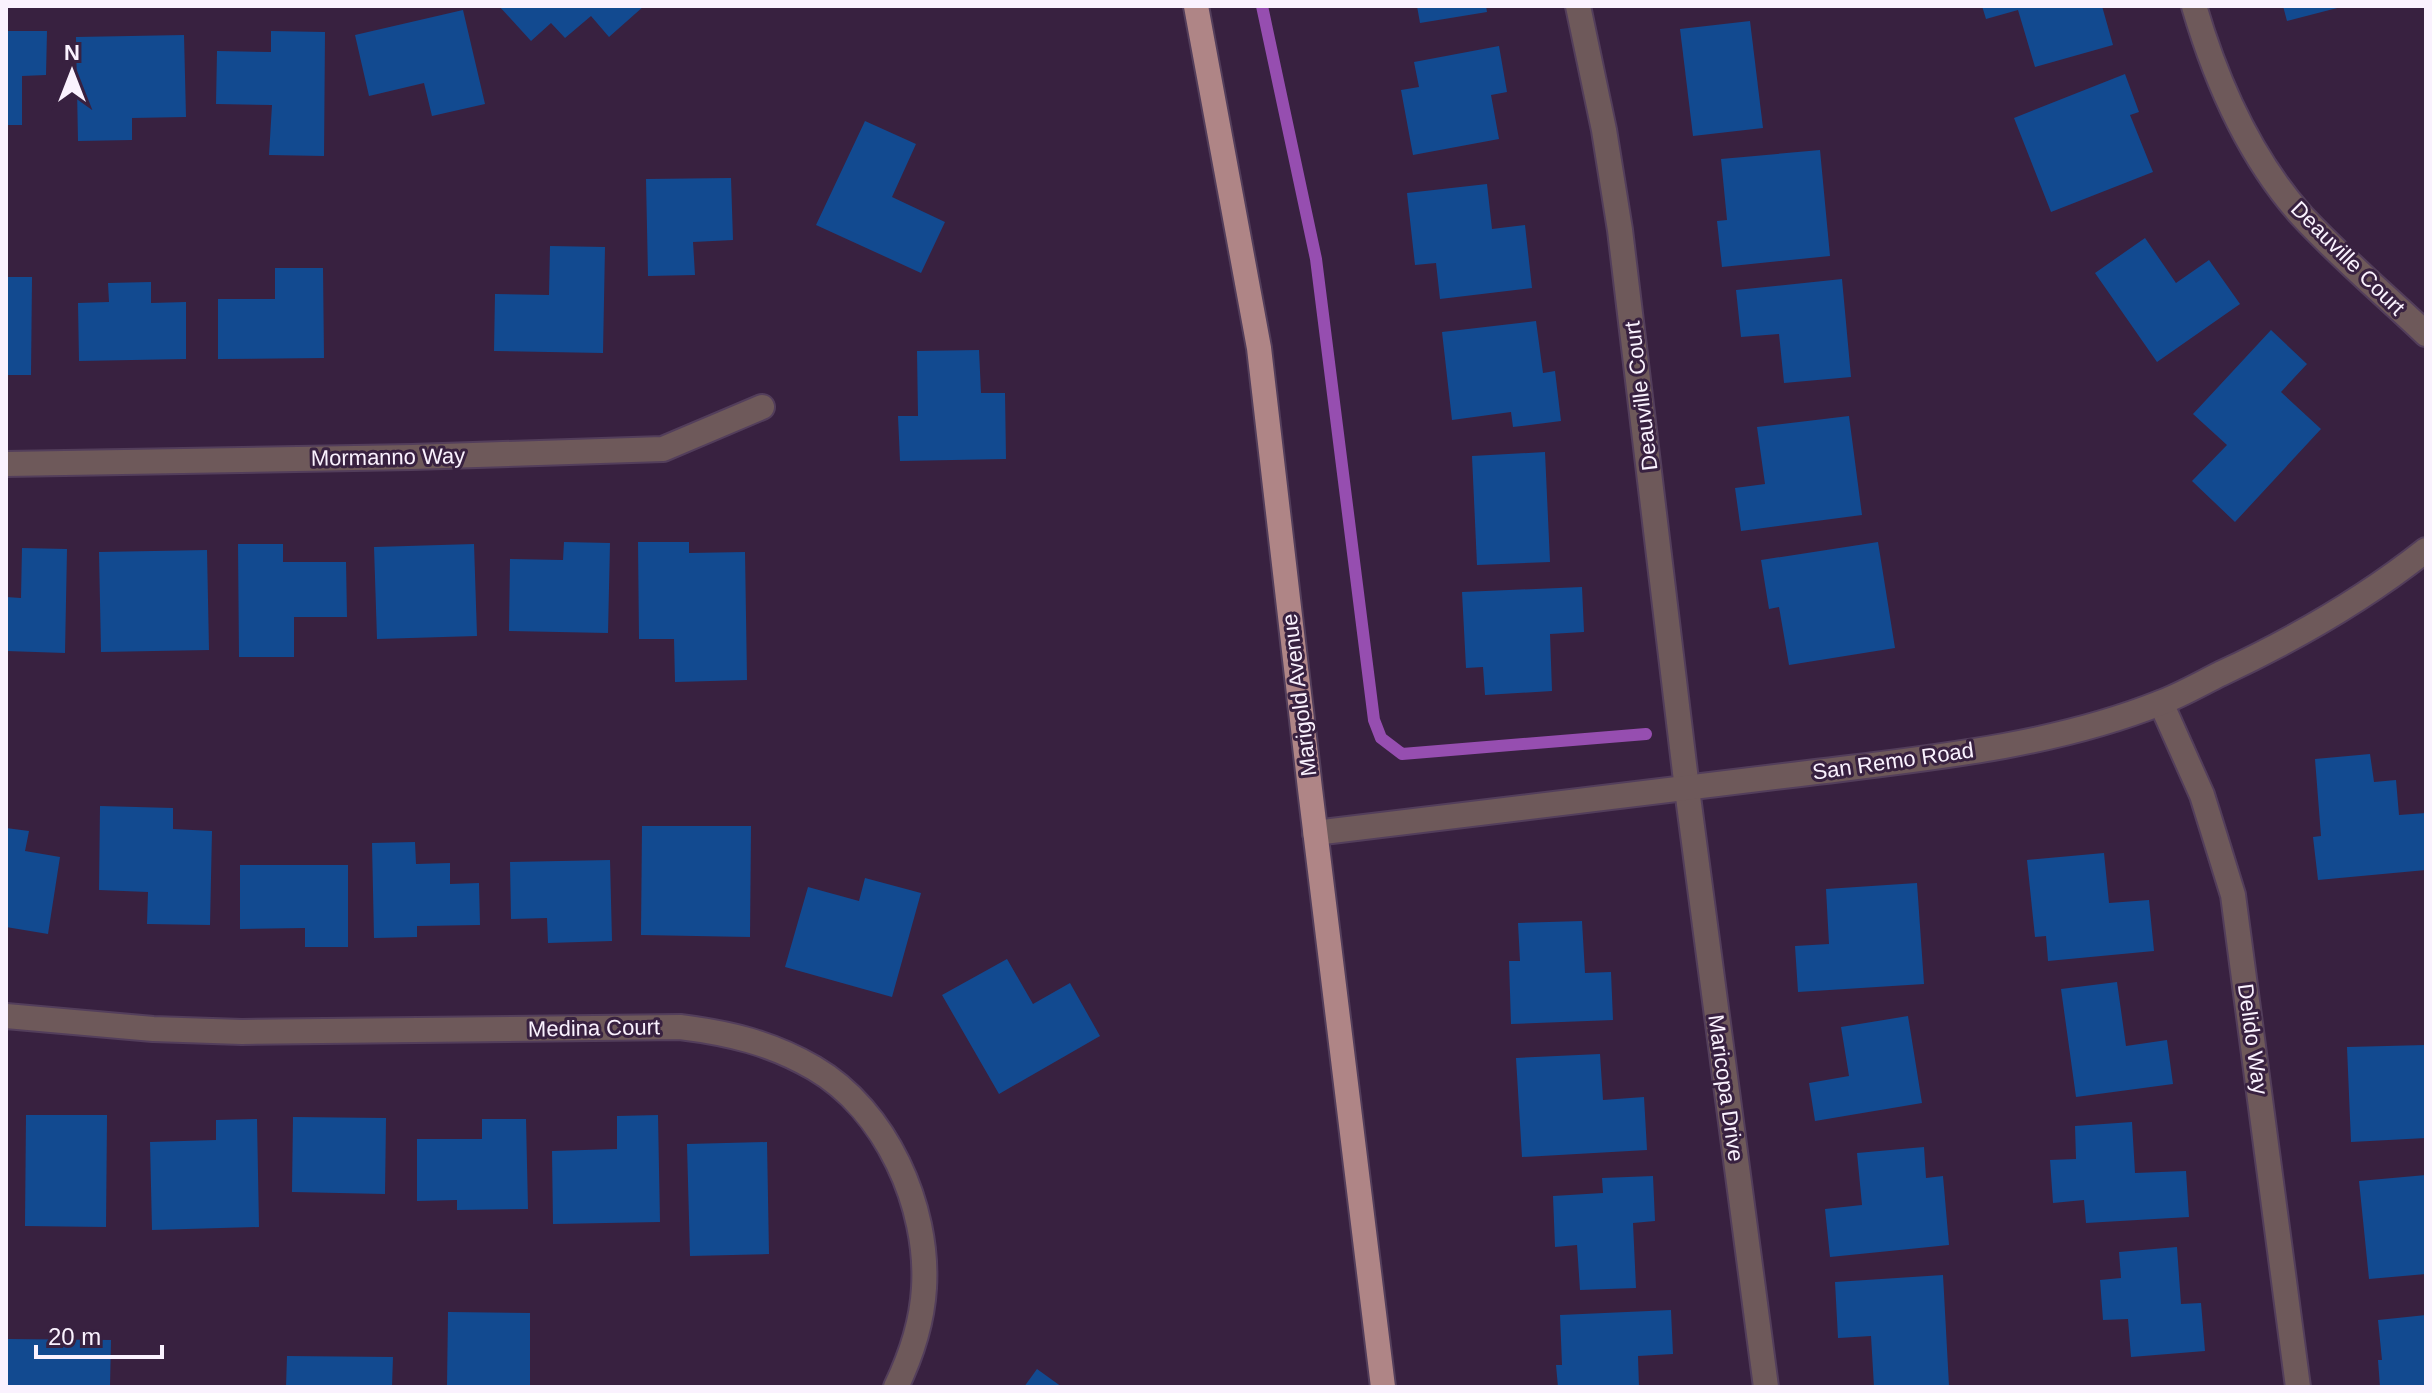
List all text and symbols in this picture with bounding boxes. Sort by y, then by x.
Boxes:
north arrow [32,32,112,112]
text: N [64,40,80,65]
street label: Deauville Court [2286,196,2410,320]
street label: Deauville Court [1619,320,1663,472]
street label: Mormanno Way [311,443,465,471]
street label: Marigold Avenue [1277,612,1321,778]
street label: San Remo Road [1811,737,1975,785]
street label: Delido Way [2233,982,2273,1096]
street label: Maricopa Drive [1703,1013,1749,1163]
street label: Medina Court [528,1014,660,1042]
scale bar [36,1309,162,1359]
text: 20 m [48,1323,101,1350]

